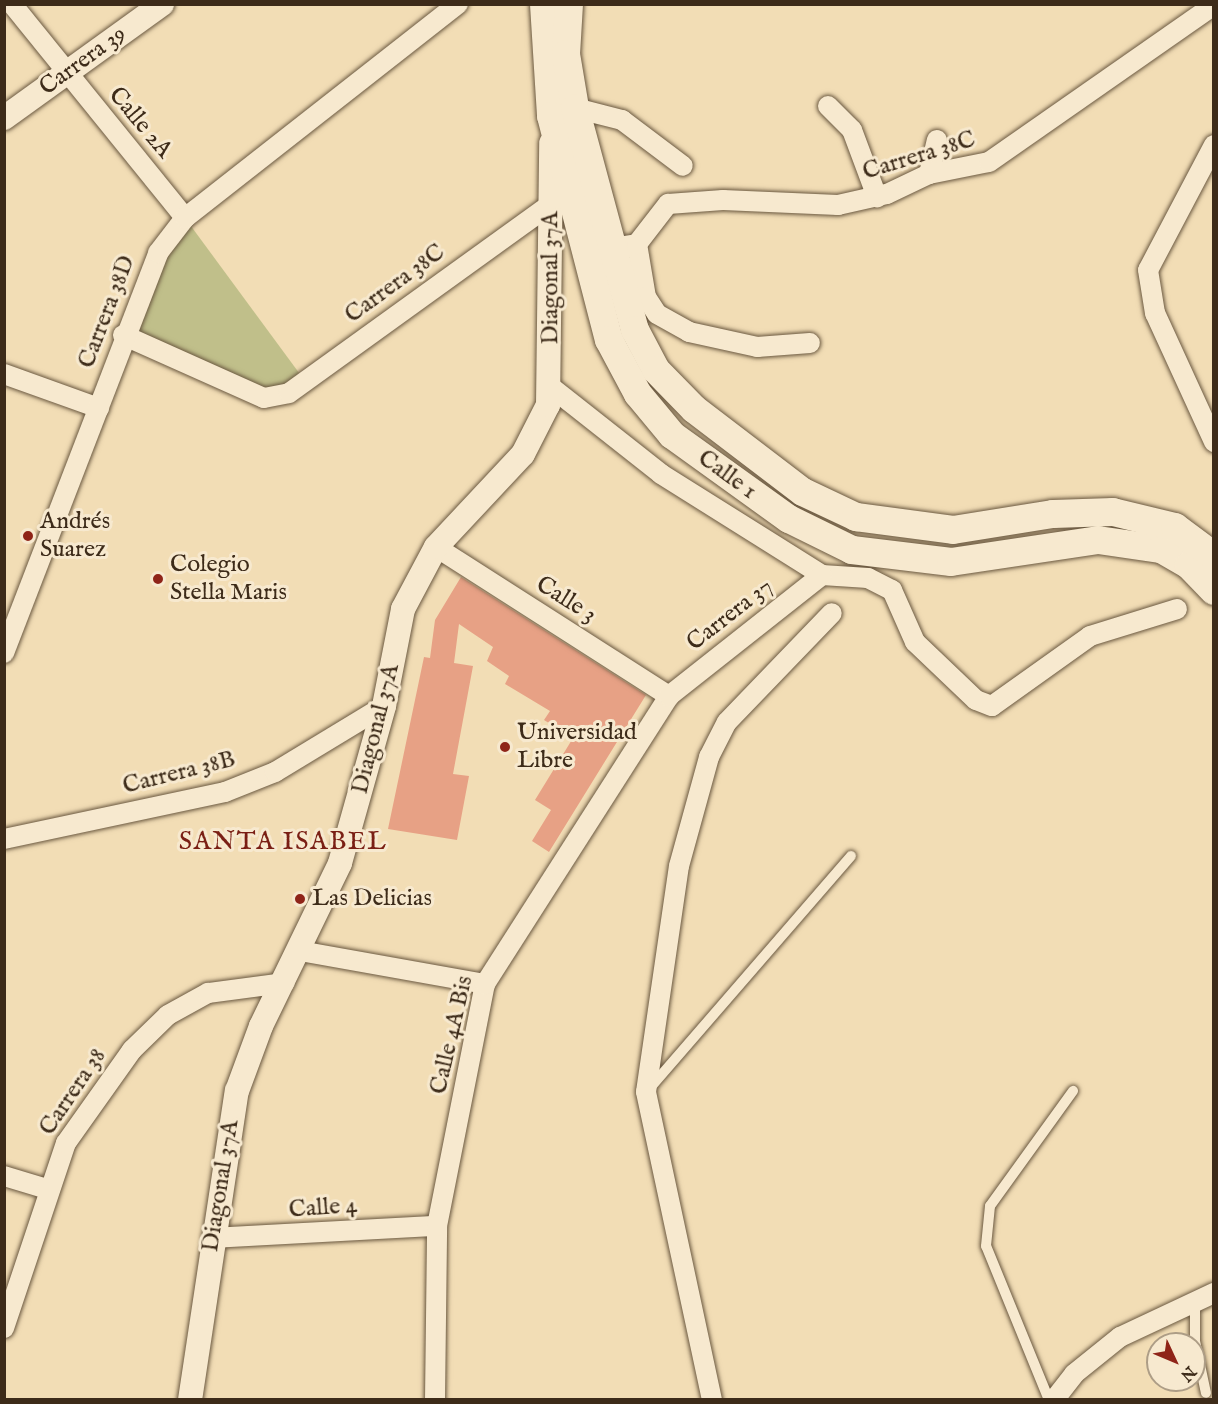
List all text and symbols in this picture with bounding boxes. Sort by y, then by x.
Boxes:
street label: Carrera 39 [34,20,132,102]
street label: Calle 2A [102,81,178,165]
street label: Carrera 38C [859,125,979,187]
street label: Diagonal 37A [537,211,565,345]
street label: Carrera 38C [340,238,450,330]
street label: Carrera 38D [72,252,142,372]
street label: Calle 1 [692,444,762,506]
place label: Andrés Suarez [40,508,110,564]
marker: Andrés Suarez [21,529,35,543]
place label: Colegio Stella Maris [170,551,287,607]
street label: Calle 3 [530,570,602,630]
marker: Colegio Stella Maris [151,572,165,586]
street label: Carrera 37 [681,573,779,657]
street label: Diagonal 37A [346,661,406,797]
place label: Universidad Libre [517,719,637,775]
marker: Universidad Libre [498,740,512,754]
street label: Carrera 38B [120,745,238,801]
district label: SANTA ISABEL [179,826,387,858]
place label: Las Delicias [312,885,432,913]
marker: Las Delicias [293,892,307,906]
street label: Calle 4A Bis [424,973,480,1097]
street label: Carrera 38 [33,1043,113,1141]
street label: Diagonal 37A [196,1118,246,1254]
street label: Calle 4 [288,1191,358,1225]
north arrow [1146,1332,1206,1392]
text: N [1176,1361,1200,1385]

